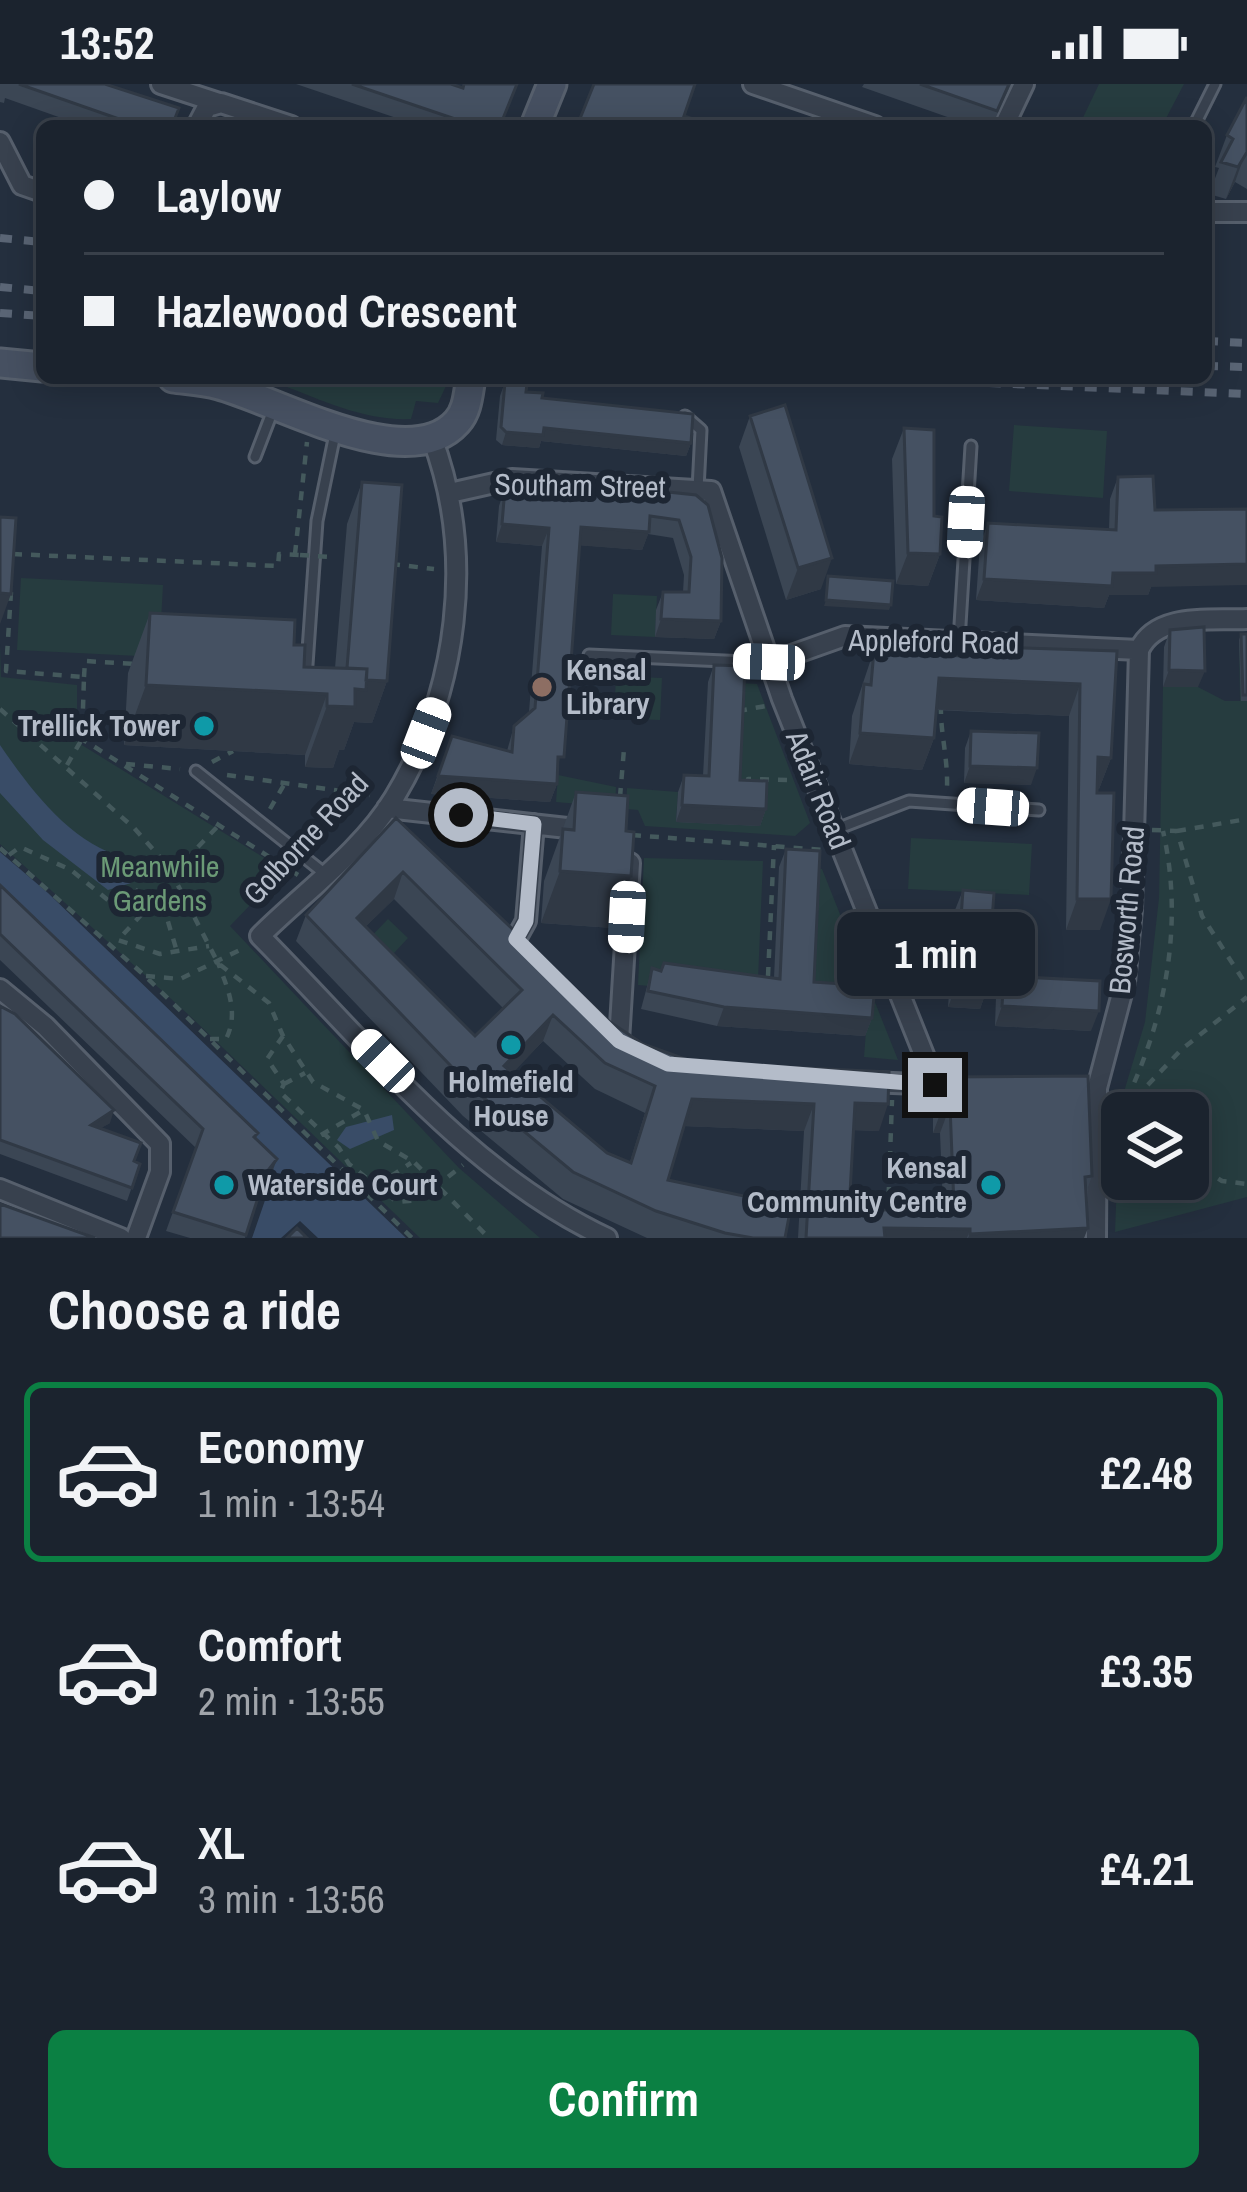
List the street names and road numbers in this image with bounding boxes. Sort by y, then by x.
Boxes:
street label: Southam Street [494,464,666,506]
street label: Appleford Road [847,619,1020,662]
street label: Adair Road [777,724,861,855]
street label: Golborne Road [234,764,377,913]
street label: Bosworth Road [1099,824,1153,995]

